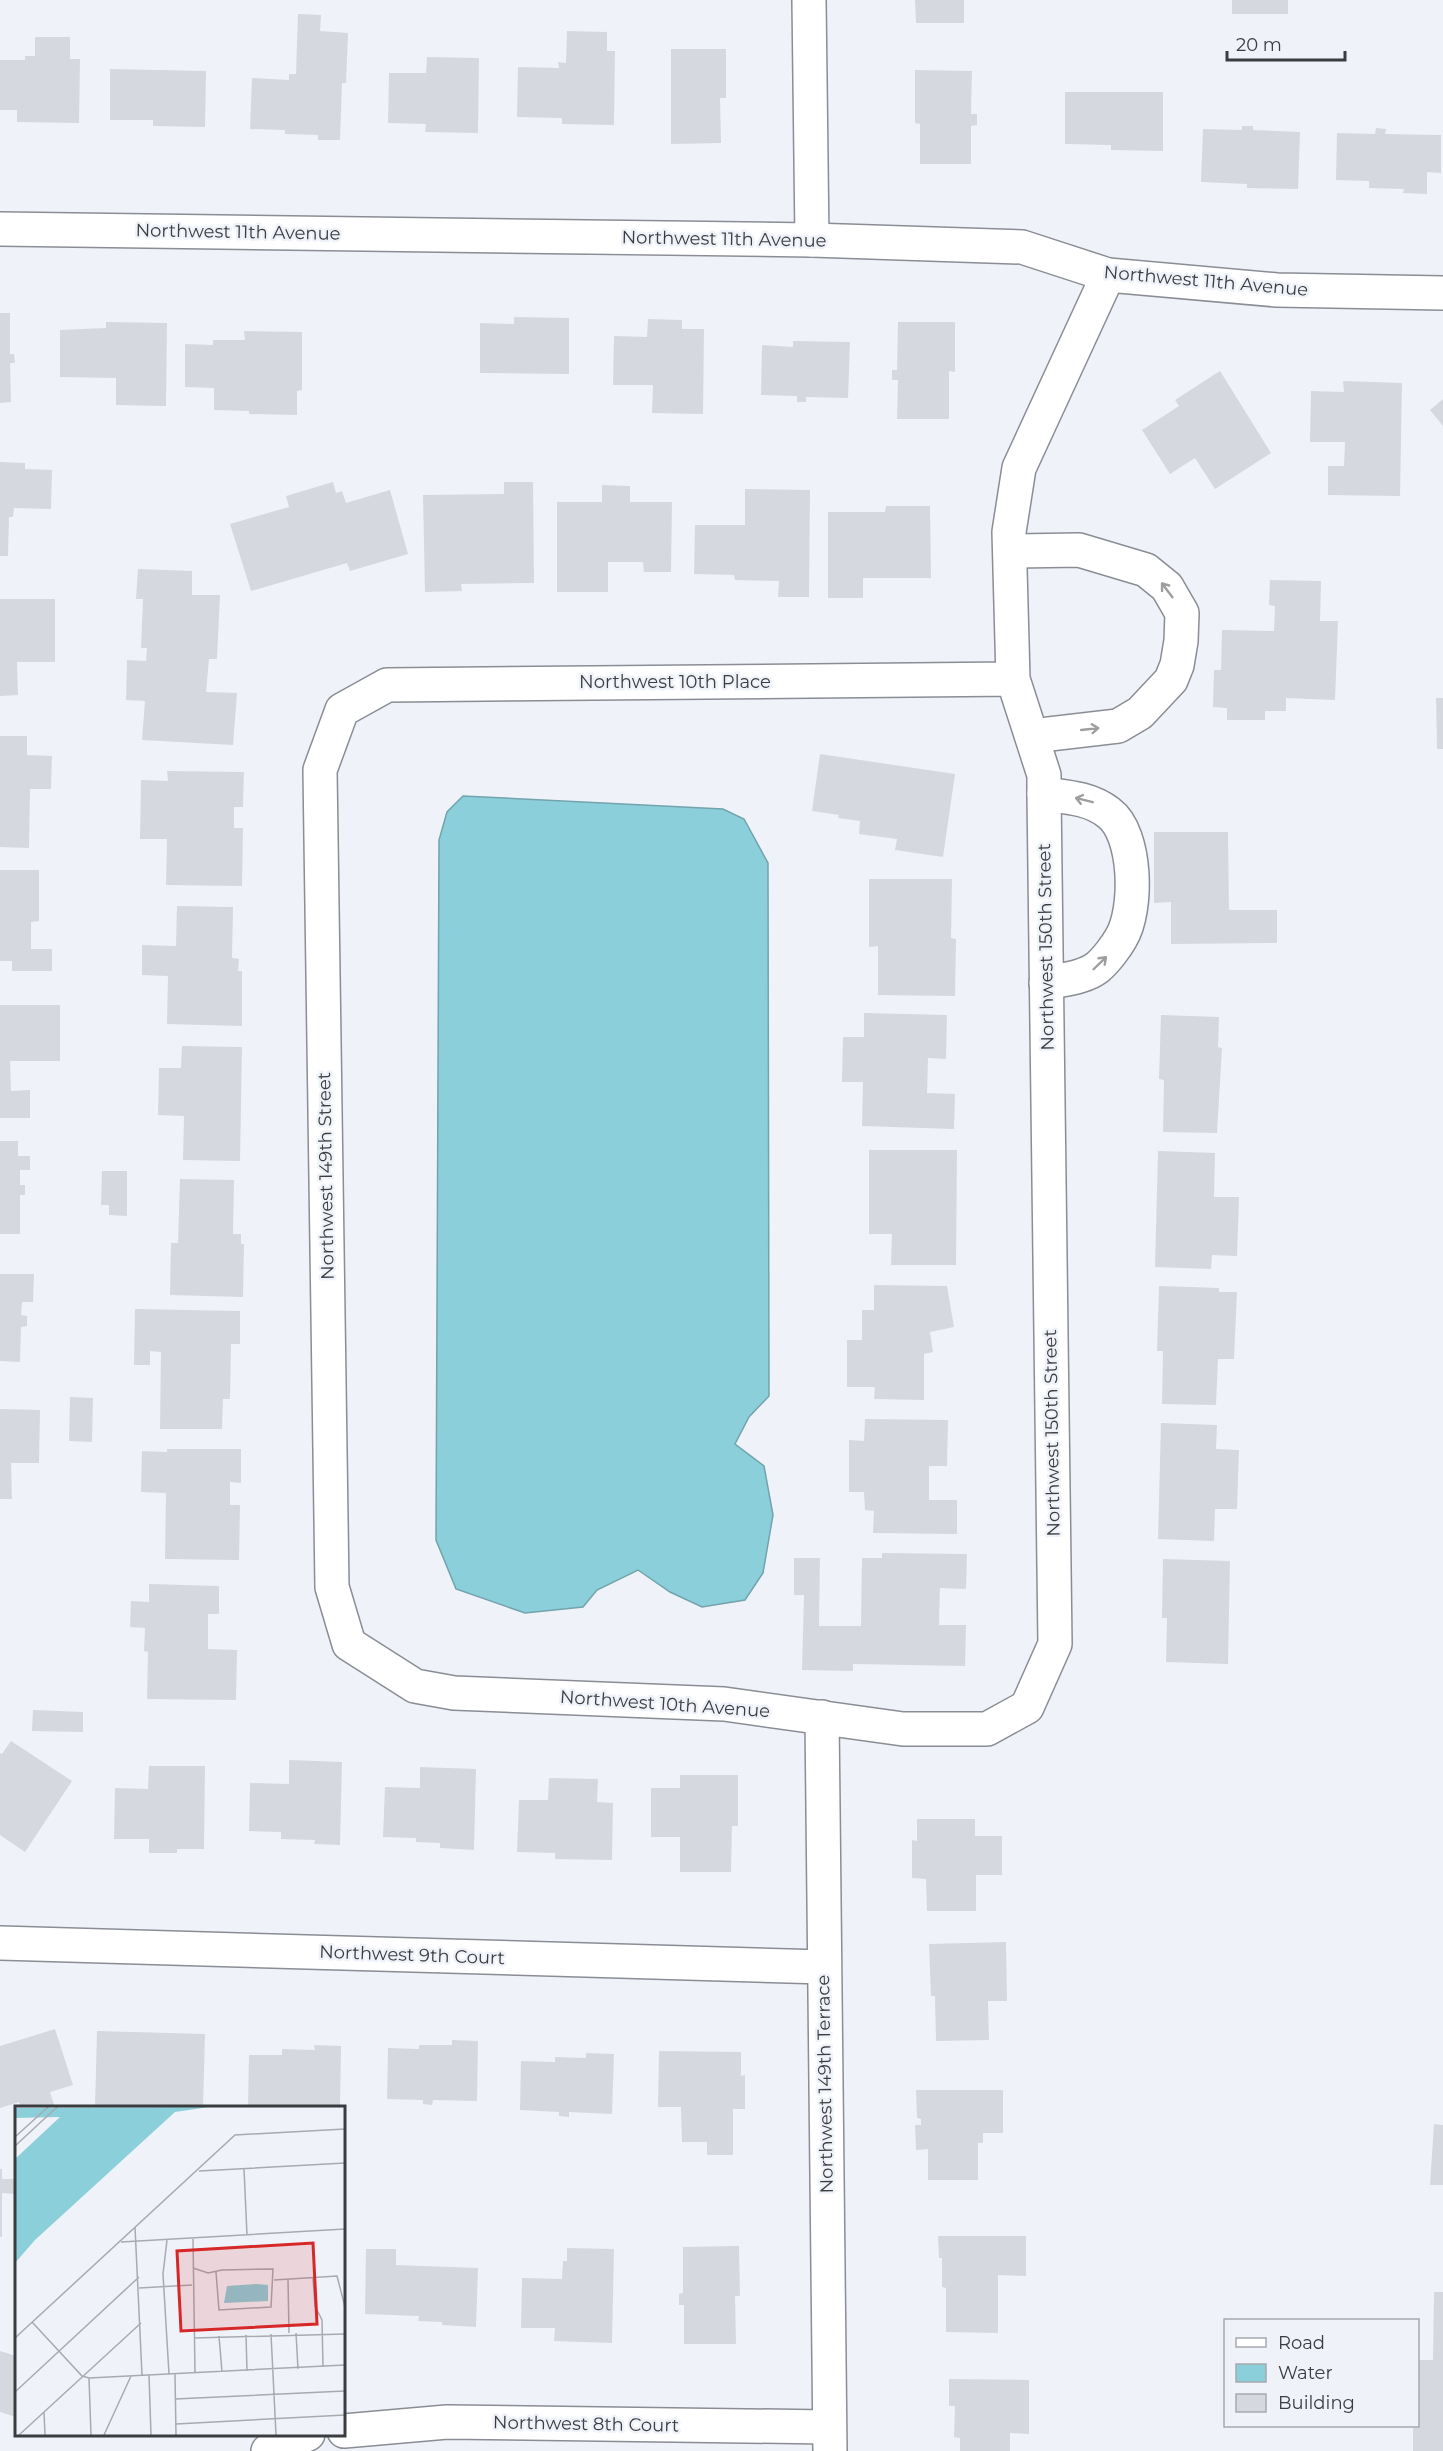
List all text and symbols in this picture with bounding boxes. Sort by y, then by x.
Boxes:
scale bar [1227,24,1346,62]
text: 20 m [1236,34,1282,56]
street label: Northwest 11th Avenue [135,219,341,245]
street label: Northwest 11th Avenue [621,226,827,252]
street label: Northwest 11th Avenue [1103,261,1309,301]
one-way arrow [1161,582,1174,598]
street label: Northwest 10th Place [579,671,771,693]
one-way arrow [1079,723,1099,734]
one-way arrow [1075,794,1094,806]
street label: Northwest 150th Street [1033,843,1059,1051]
one-way arrow [1092,956,1107,970]
street label: Northwest 149th Street [313,1072,339,1280]
street label: Northwest 150th Street [1039,1329,1065,1537]
street label: Northwest 10th Avenue [559,1686,771,1722]
street label: Northwest 9th Court [319,1941,505,1969]
street label: Northwest 149th Terrace [812,1974,838,2194]
inset map [15,2106,345,2436]
legend [1224,2319,1419,2427]
text: Road [1278,2332,1325,2354]
text: Water [1278,2362,1333,2384]
text: Building [1278,2392,1355,2414]
street label: Northwest 8th Court [493,2411,679,2437]

